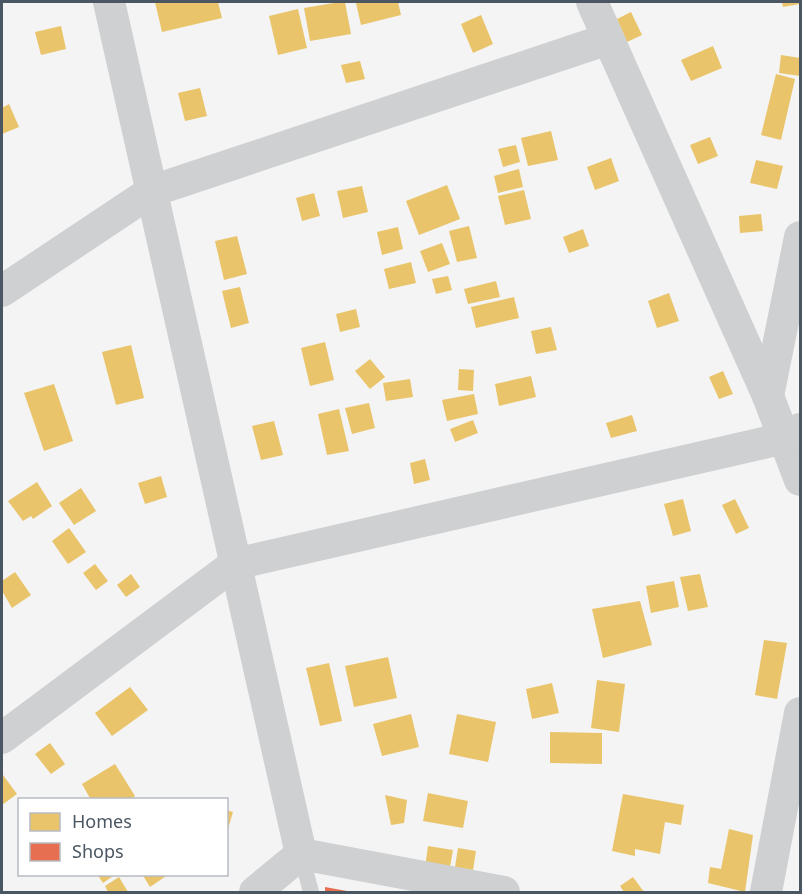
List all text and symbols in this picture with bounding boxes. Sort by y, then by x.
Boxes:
legend [18,798,228,876]
text: Homes [72,809,132,833]
text: Shops [72,839,124,863]

